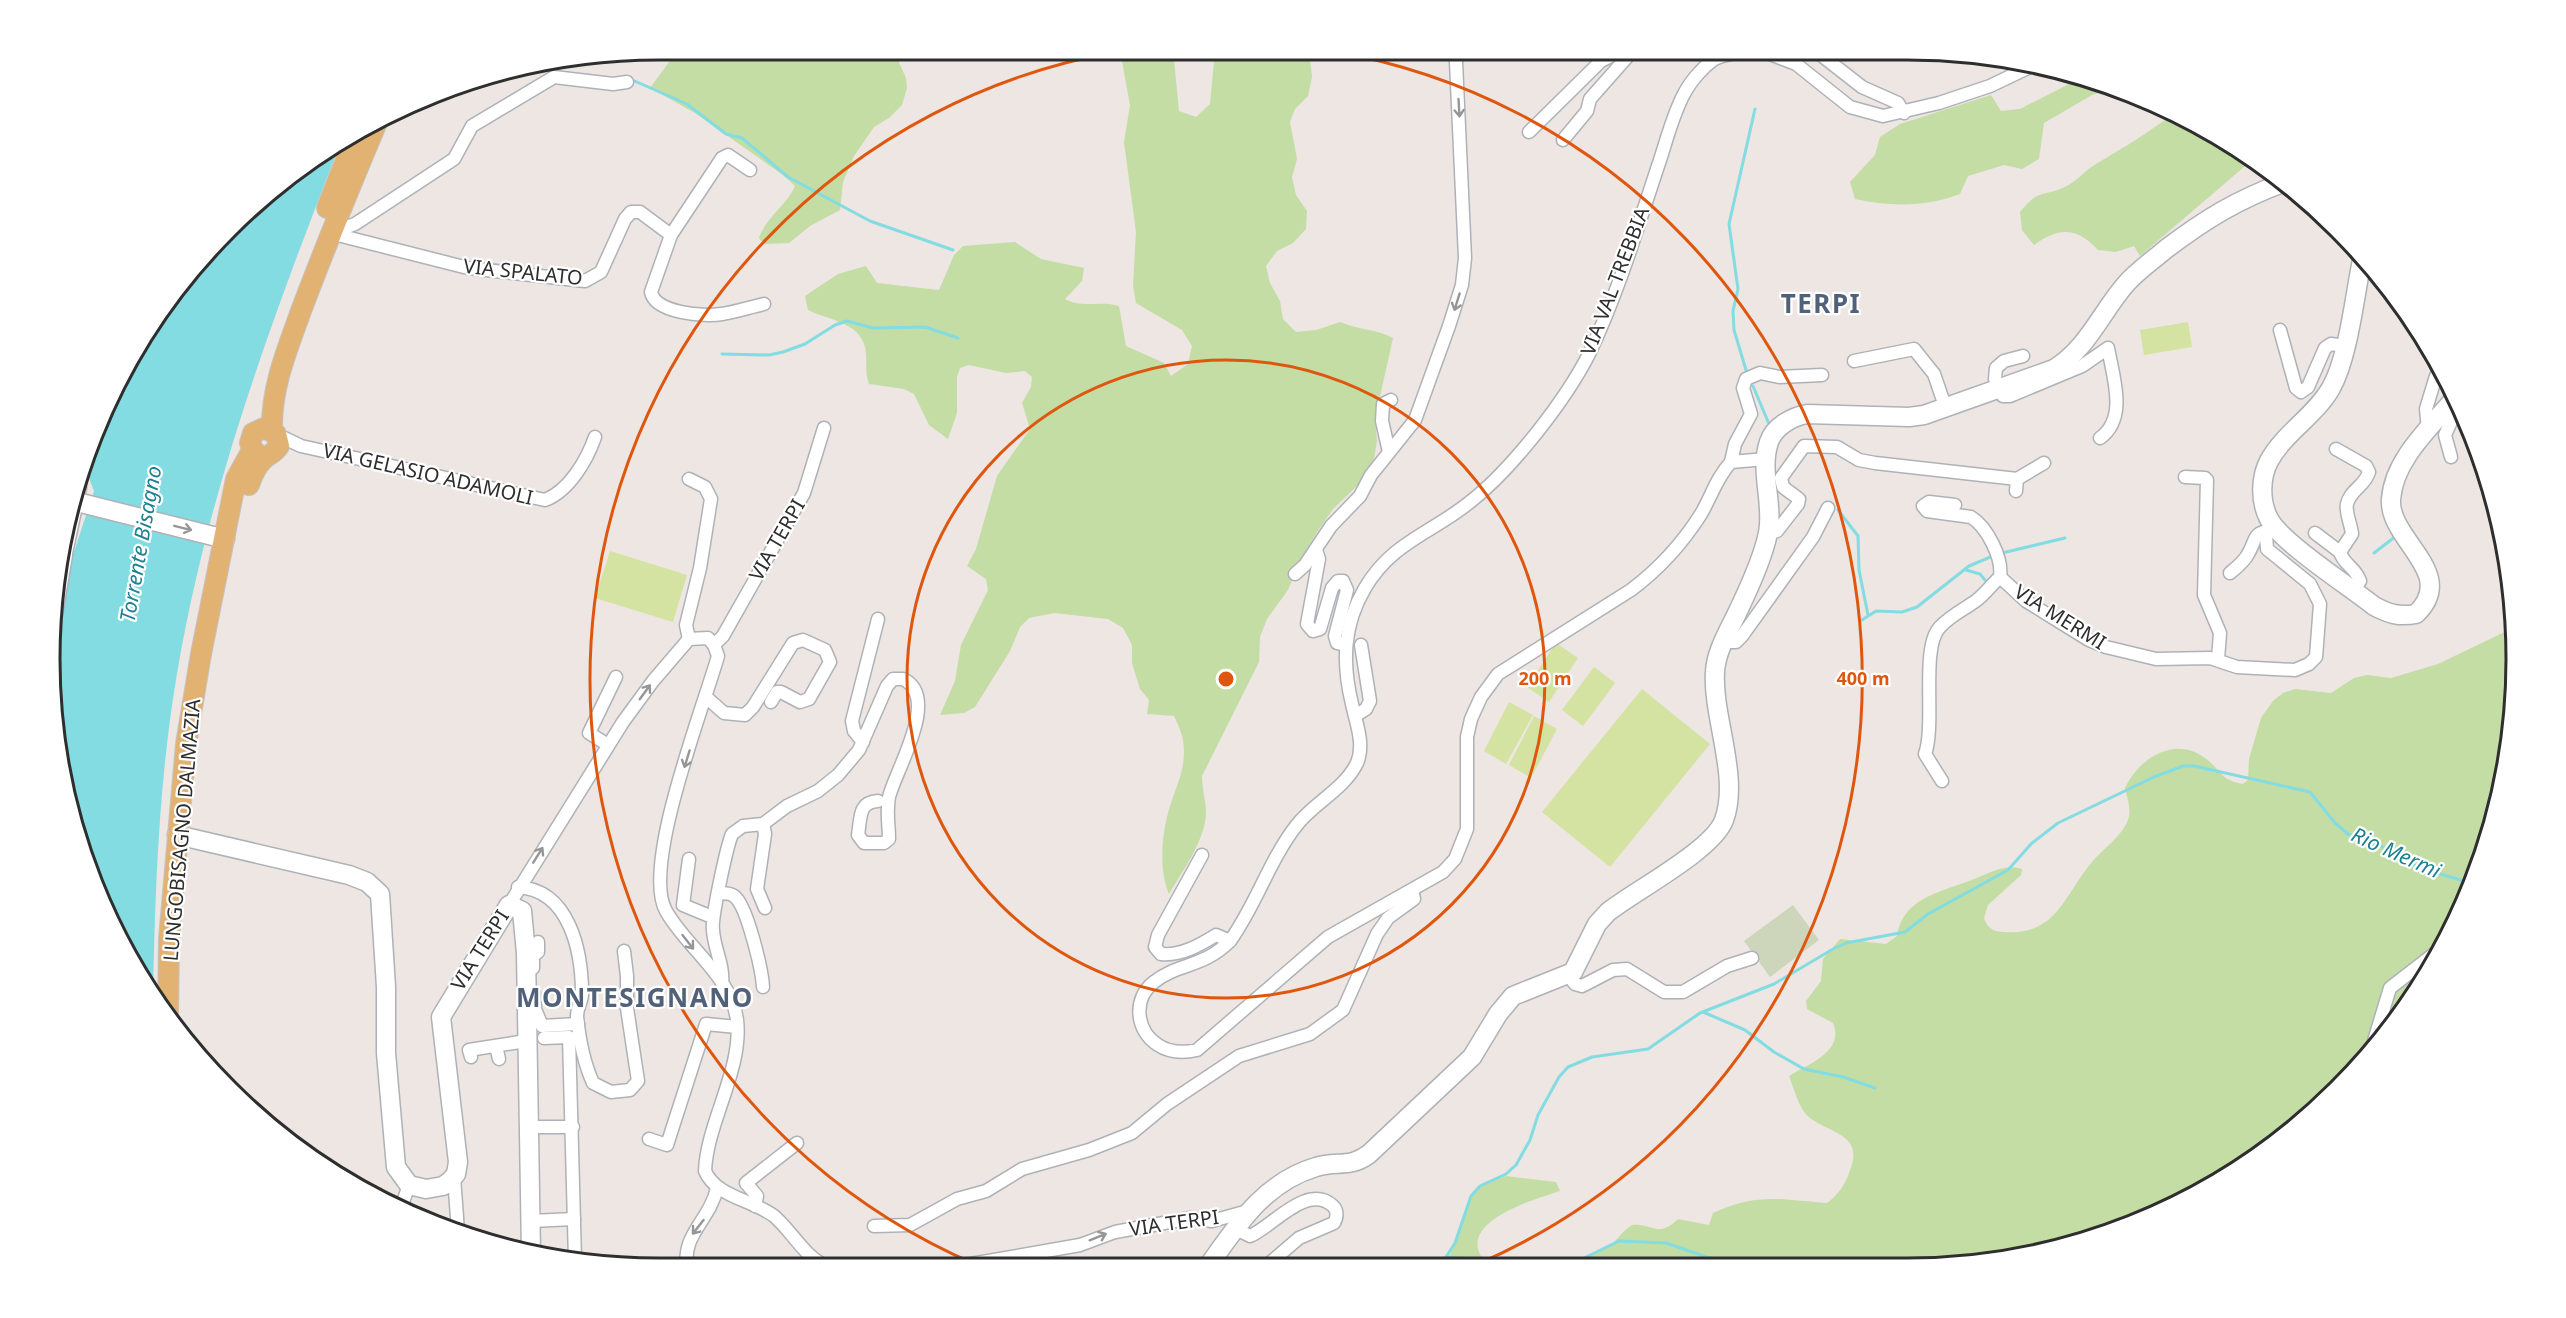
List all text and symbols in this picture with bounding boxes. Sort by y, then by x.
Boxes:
one-way arrow [1453,98,1464,118]
street label: VIA VAL TREBBIA [1574,203,1655,359]
street label: VIA SPALATO [462,252,584,291]
district label: TERPI [1781,285,1861,321]
one-way arrow [1451,292,1462,311]
street label: VIA GELASIO ADAMOLI [320,436,536,511]
water label: Torrente Bisagno [113,464,168,624]
street label: VIA TERPI [742,494,811,586]
one-way arrow [174,523,193,535]
street label: VIA MERMI [2009,578,2111,655]
text: 200 m [1518,666,1572,690]
text: 400 m [1836,666,1890,690]
centre of rings [1216,669,1236,689]
one-way arrow [639,684,651,700]
street label: LUNGOBISAGNO DALMAZIA [157,697,206,962]
one-way arrow [681,749,692,768]
water label: Rio Mermi [2347,820,2446,884]
one-way arrow [532,846,545,863]
street label: VIA TERPI [444,904,515,995]
one-way arrow [682,934,695,950]
district label: MONTESIGNANO [516,979,754,1015]
street label: VIA TERPI [1127,1203,1221,1242]
one-way arrow [692,1218,705,1234]
one-way arrow [1089,1231,1107,1242]

